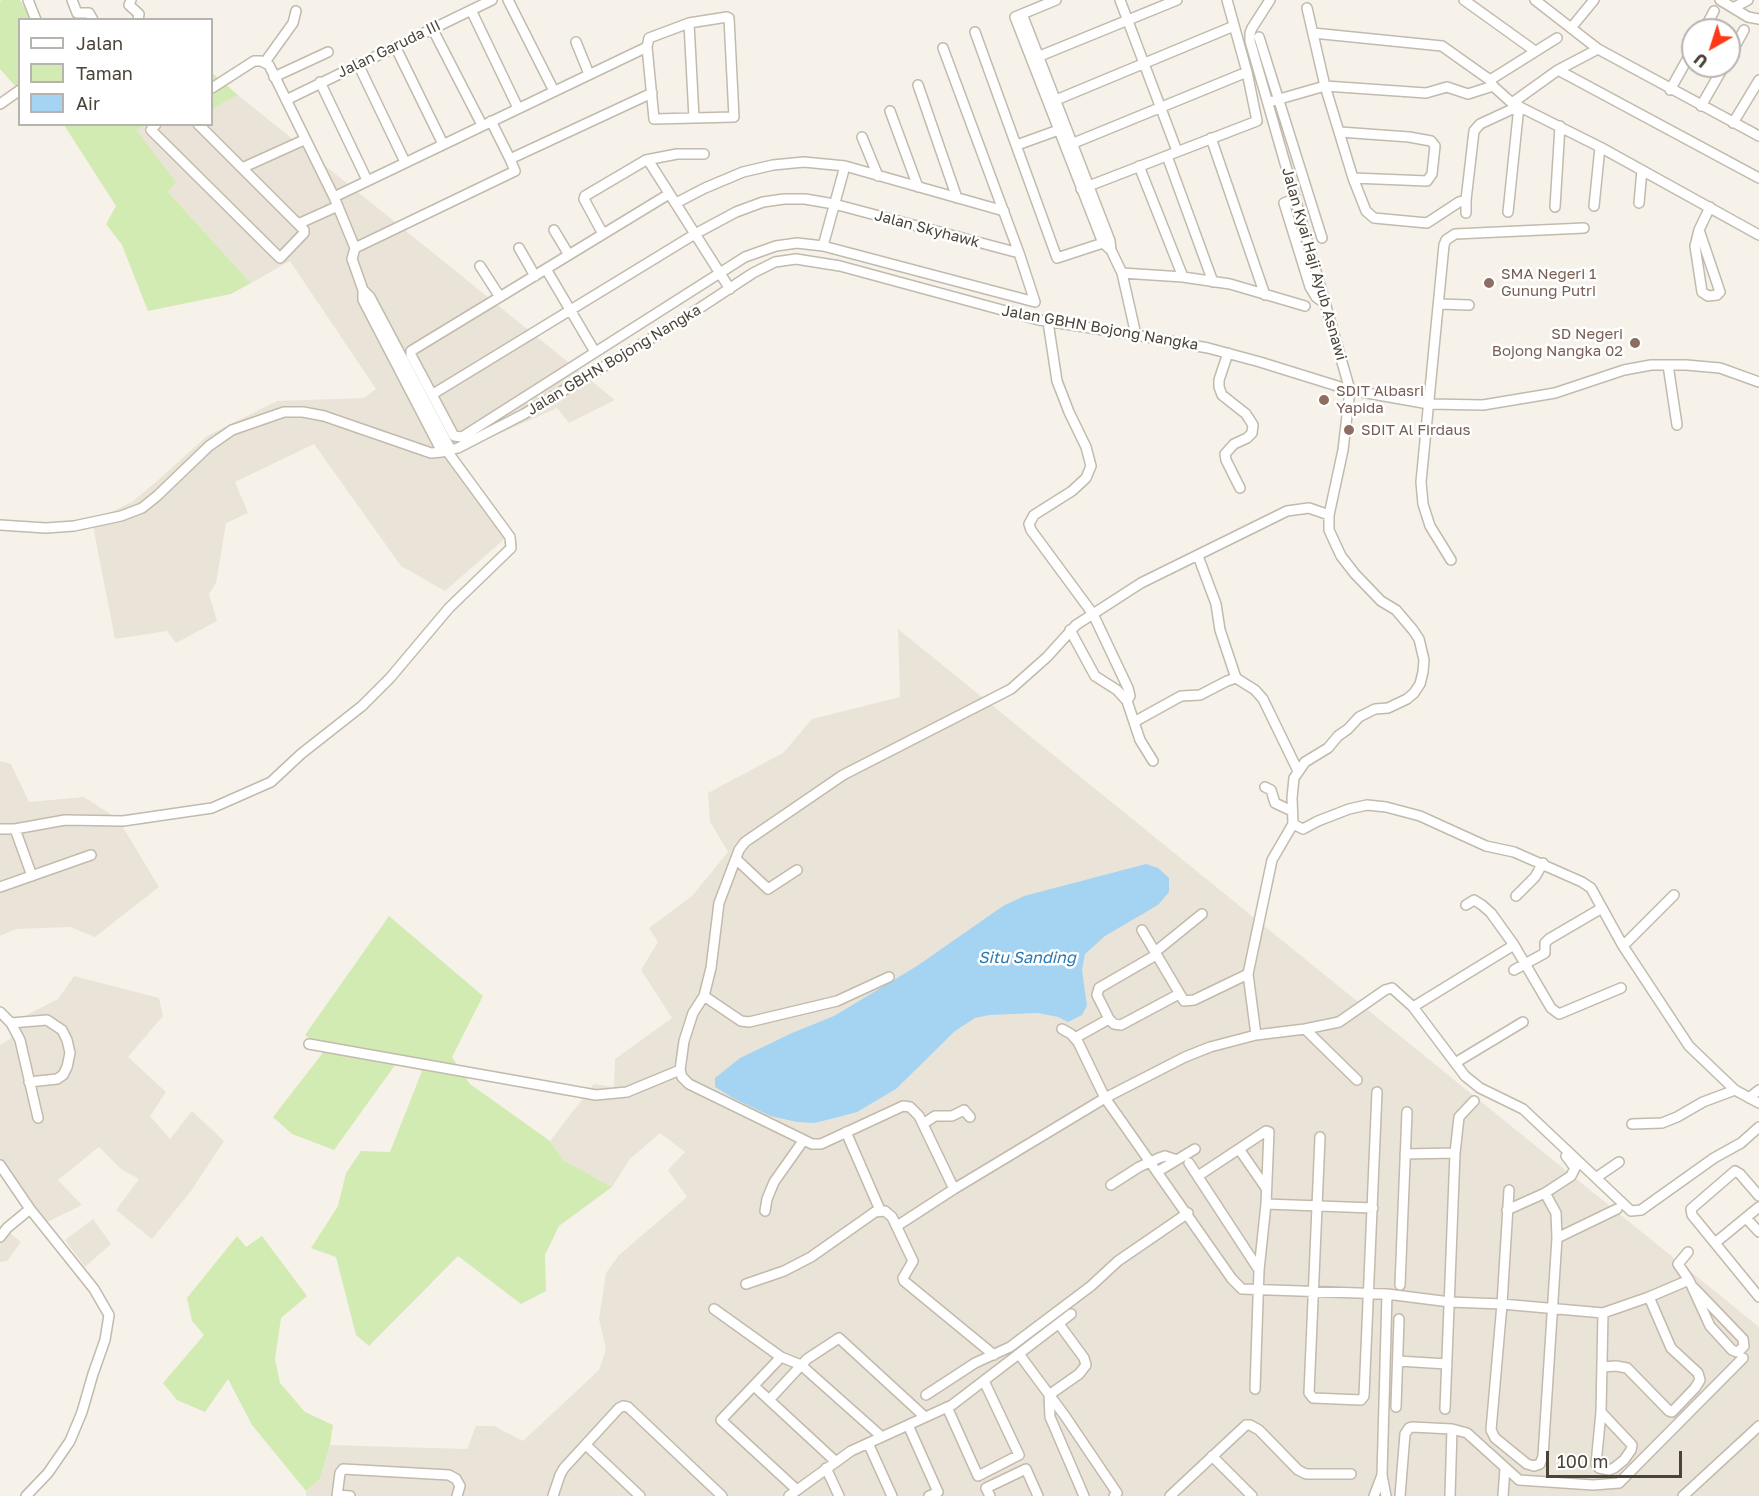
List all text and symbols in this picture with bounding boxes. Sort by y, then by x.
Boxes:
street label: Jalan Garuda III [334,16,444,82]
legend [18,18,213,126]
north arrow [1681,18,1741,78]
text: Jalan [76,32,123,54]
text: U [1690,49,1712,72]
text: Taman [76,62,133,84]
text: Air [76,92,100,114]
street label: Jalan Kyai Haji Ayub Asnawi [1278,165,1350,363]
street label: Jalan Skyhawk [873,206,981,252]
place label: SMA Negeri 1 Gunung Putri [1501,265,1596,300]
marker: SMA Negeri 1 Gunung Putri [1482,276,1496,290]
street label: Jalan GBHN Bojong Nangka [524,301,704,419]
street label: Jalan GBHN Bojong Nangka [1000,302,1200,354]
place label: SD Negeri Bojong Nangka 02 [1492,325,1623,360]
marker: SD Negeri Bojong Nangka 02 [1628,336,1642,350]
place label: SDIT Albasri Yapida [1336,382,1424,417]
marker: SDIT Albasri Yapida [1317,393,1331,407]
place label: SDIT Al Firdaus [1361,421,1471,439]
marker: SDIT Al Firdaus [1342,423,1356,437]
water label: Situ Sanding [978,948,1076,968]
scale bar [1549,1439,1686,1477]
text: 100 m [1557,1450,1608,1472]

